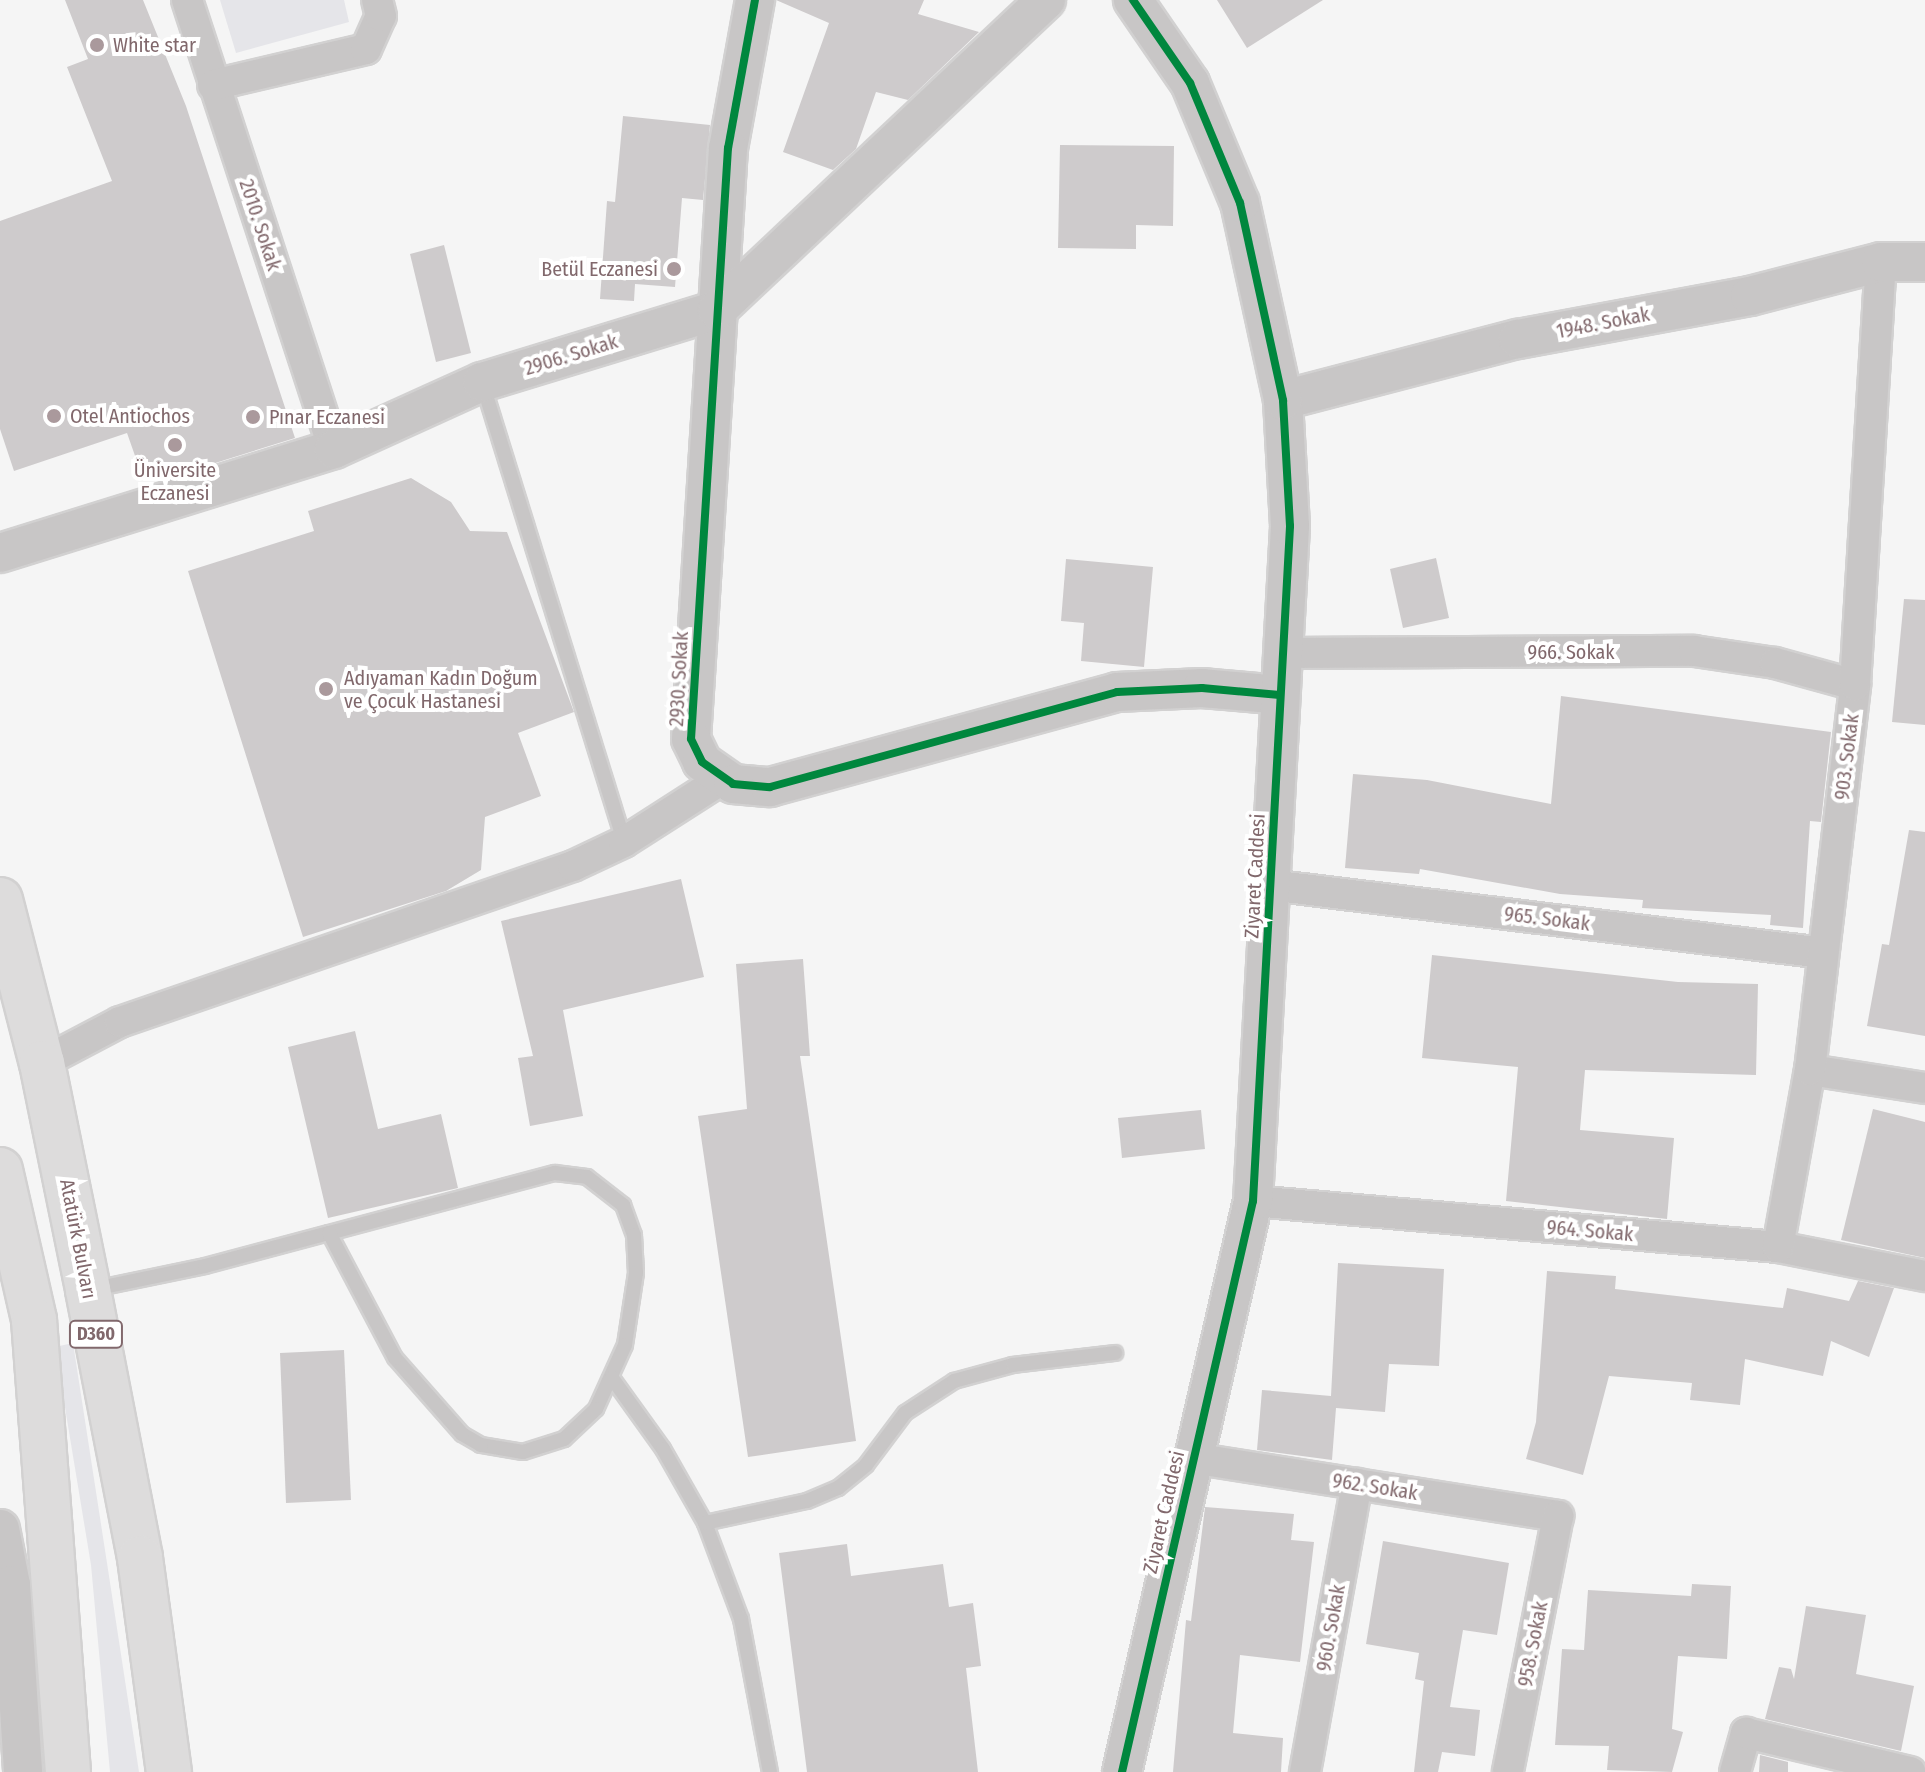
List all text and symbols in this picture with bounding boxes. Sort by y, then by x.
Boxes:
place label: White star [113,33,196,57]
marker: White star [88,36,106,54]
street label: 2010. Sokak [234,176,286,274]
place label: Betül Eczanesi [541,257,658,281]
marker: Betül Eczanesi [665,260,683,278]
street label: 1948. Sokak [1554,302,1652,344]
street label: 2906. Sokak [521,329,621,381]
place label: Otel Antiochos [70,404,190,428]
place label: Pınar Eczanesi [269,405,385,429]
marker: Otel Antiochos [45,407,63,425]
marker: Pınar Eczanesi [244,408,262,426]
marker: Üniversite Eczanesi [166,436,184,454]
place label: Üniversite Eczanesi [134,458,216,505]
street label: 2930. Sokak [665,631,693,727]
street label: 966. Sokak [1527,640,1615,664]
place label: Adıyaman Kadın Doğum ve Çocuk Hastanesi [344,666,538,713]
marker: Adıyaman Kadın Doğum ve Çocuk Hastanesi [315,678,337,700]
street label: 903. Sokak [1830,713,1864,801]
street label: Ziyaret Caddesi [1240,813,1270,939]
street label: 965. Sokak [1503,902,1591,936]
street label: Atatürk Bulvarı [55,1177,101,1301]
street label: 964. Sokak [1546,1215,1634,1247]
road number: D360 [68,1320,124,1348]
street label: Ziyaret Caddesi [1138,1448,1190,1576]
street label: 962. Sokak [1331,1468,1419,1506]
street label: 960. Sokak [1312,1583,1350,1673]
street label: 958. Sokak [1513,1599,1553,1689]

